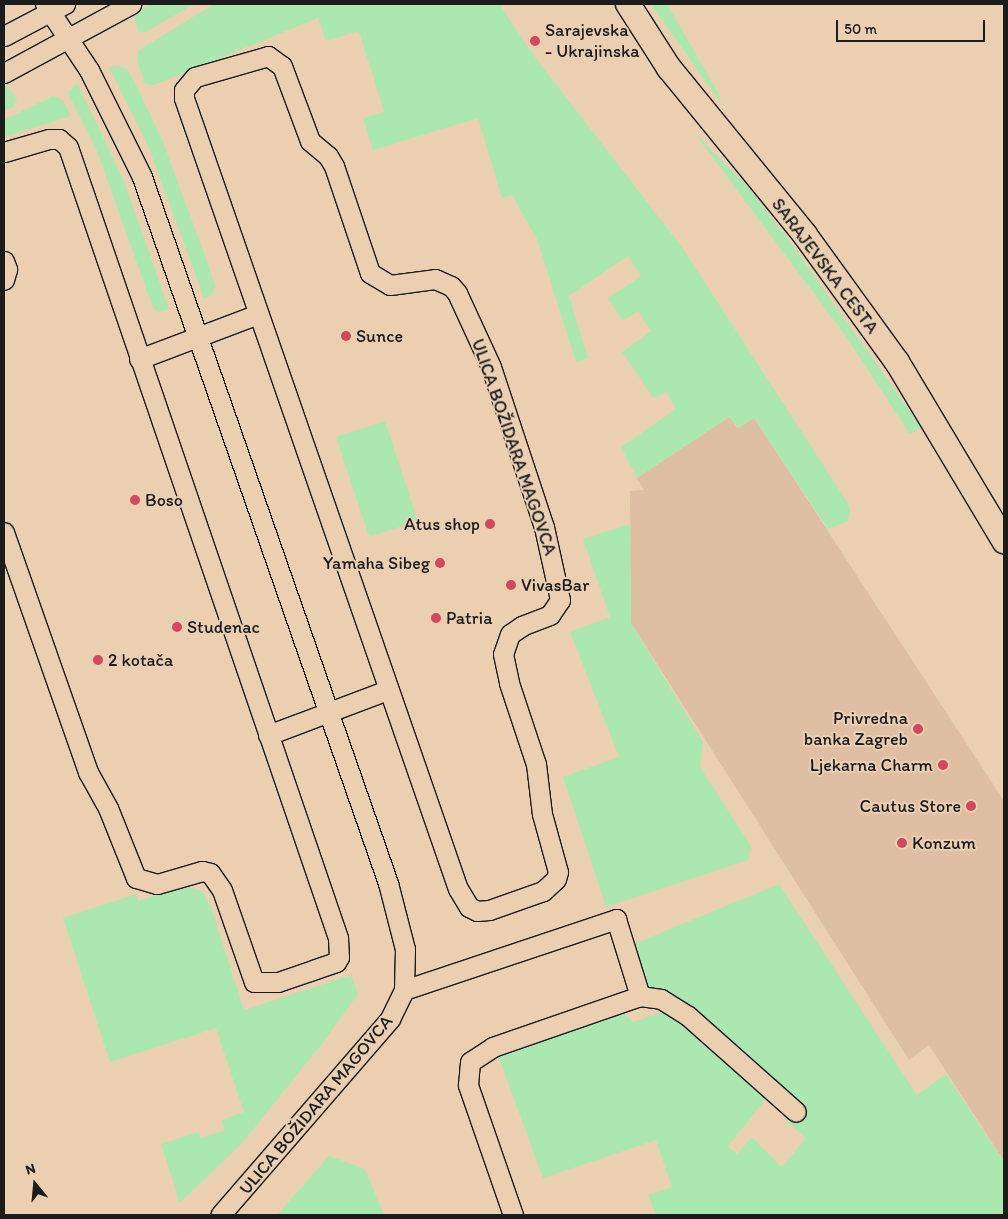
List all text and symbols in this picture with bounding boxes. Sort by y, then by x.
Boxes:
scale bar [838,10,987,42]
place label: Sarajevska - Ukrajinska [545,20,640,62]
text: 50 m [844,20,877,38]
marker: Sarajevska - Ukrajinska [529,35,541,47]
street label: SARAJEVSKA CESTA [767,194,883,338]
place label: Sunce [356,325,403,347]
marker: Sunce [340,330,352,342]
street label: ULICA BOŽIDARA MAGOVCA [467,336,561,558]
place label: Boso [145,489,183,511]
marker: Boso [129,494,141,506]
place label: Atus shop [404,513,480,535]
marker: Atus shop [484,518,496,530]
place label: Yamaha Sibeg [323,552,430,574]
marker: Yamaha Sibeg [434,557,446,569]
place label: VivasBar [521,574,589,596]
marker: VivasBar [505,579,517,591]
place label: Patria [446,607,492,629]
marker: Patria [430,612,442,624]
place label: Studenac [187,616,260,638]
marker: Studenac [171,621,183,633]
place label: 2 kotača [108,649,173,671]
marker: 2 kotača [92,654,104,666]
place label: Privredna banka Zagreb [804,708,908,751]
marker: Privredna banka Zagreb [912,723,924,735]
place label: Ljekarna Charm [810,754,933,776]
marker: Ljekarna Charm [937,759,949,771]
place label: Cautus Store [860,795,961,817]
marker: Cautus Store [965,800,977,812]
place label: Konzum [912,832,976,854]
marker: Konzum [896,837,908,849]
street label: ULICA BOŽIDARA MAGOVCA [235,1011,397,1199]
north arrow [10,1159,60,1209]
text: N [23,1160,37,1179]

